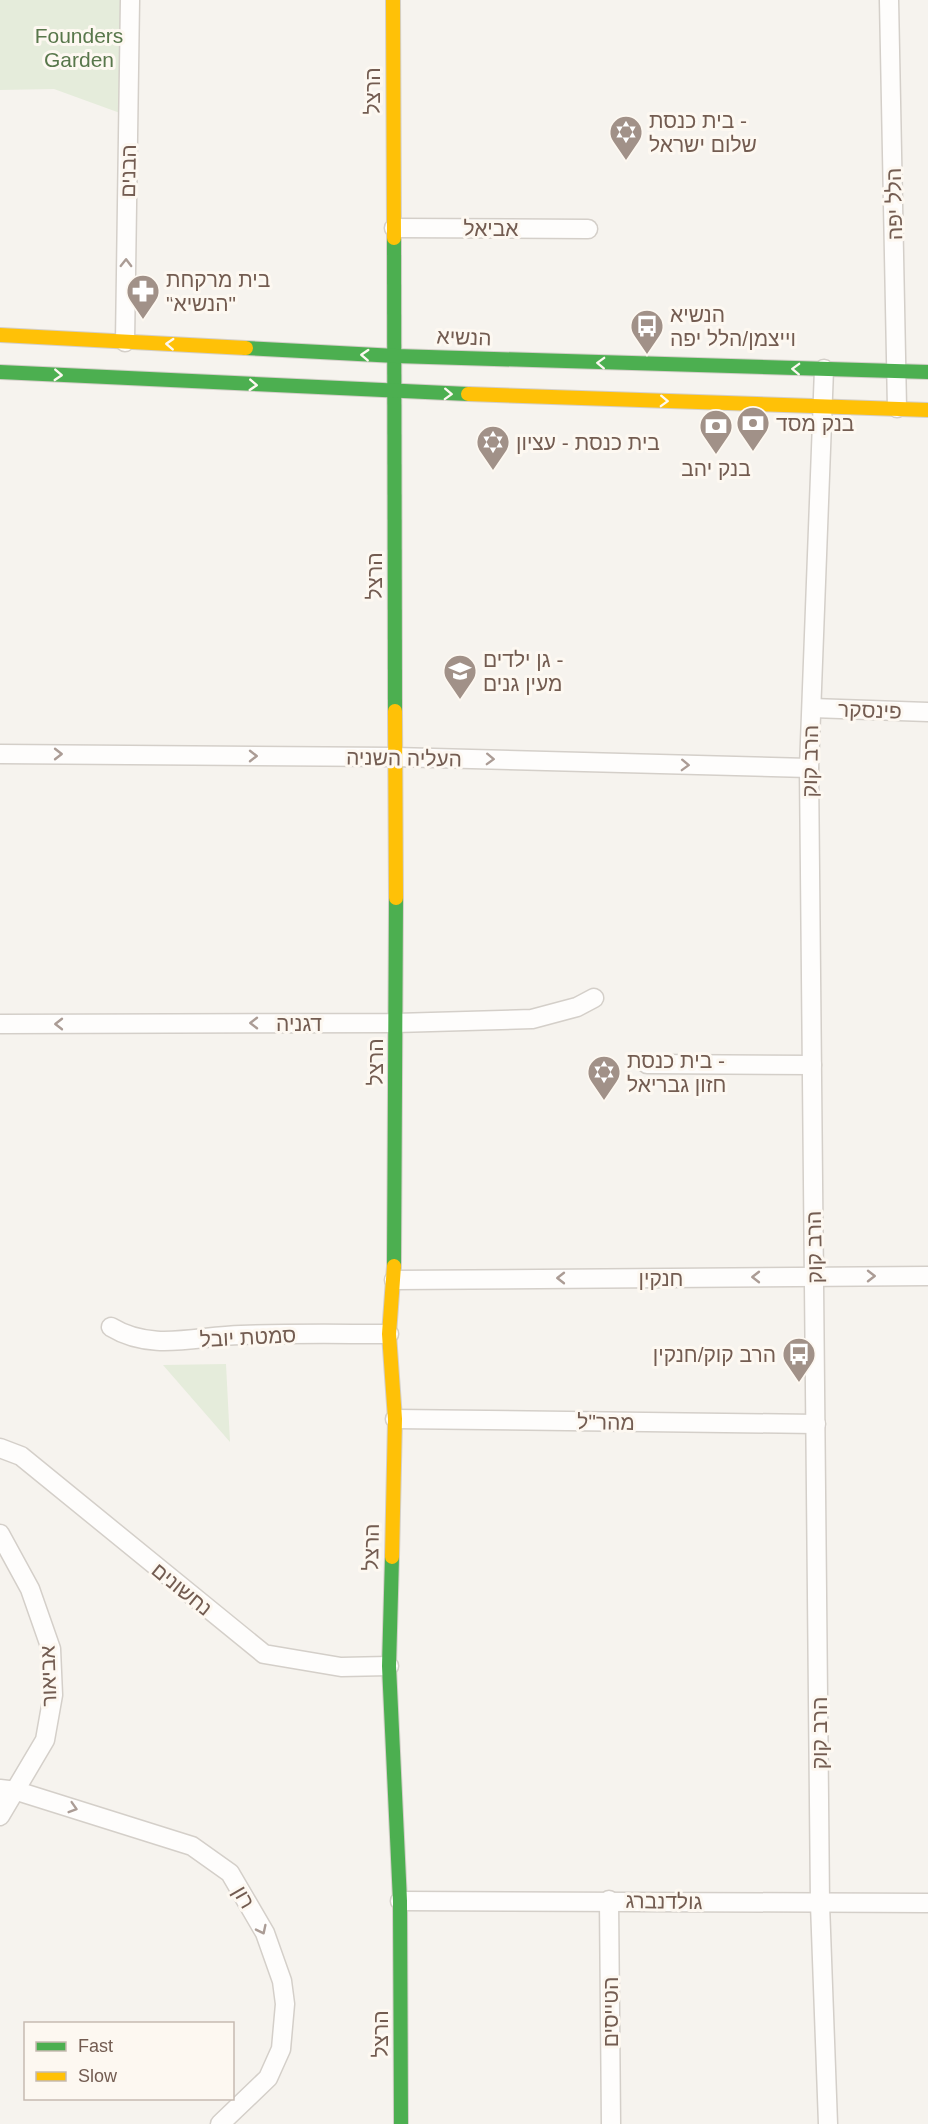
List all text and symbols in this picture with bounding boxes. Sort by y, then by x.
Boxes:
park label: Founders Garden [35,24,123,71]
street label: הרצל [361,67,384,115]
place label: בית כנסת - שלום ישראל [649,109,757,156]
synagogue icon: בית כנסת - שלום ישראל [608,114,644,161]
street label: הבנים [116,144,140,198]
street label: הלל יפה [882,168,906,240]
street label: אביאל [463,217,519,240]
one-way arrow [120,258,133,267]
place label: בית מרקחת "הנשיא" [166,268,270,315]
pharmacy icon: בית מרקחת "הנשיא" [125,273,161,320]
place label: הנשיא וייצמן/הלל יפה [670,303,796,350]
bus stop icon: הנשיא וייצמן/הלל יפה [629,308,665,355]
street label: הנשיא [436,325,492,349]
one-way arrow [165,338,174,351]
one-way arrow [360,348,369,361]
one-way arrow [597,356,606,369]
one-way arrow [792,362,801,375]
one-way arrow [54,369,63,382]
one-way arrow [249,379,258,392]
one-way arrow [443,388,452,400]
one-way arrow [659,394,668,407]
bank icon: בנק מסד [735,405,771,452]
bank icon: בנק יהב [698,408,734,455]
place label: בנק מסד [776,412,854,435]
synagogue icon: בית כנסת - עציון [475,424,511,471]
place label: בית כנסת - עציון [516,431,660,454]
place label: בנק יהב [681,457,751,480]
street label: הרצל [363,552,386,600]
place label: גן ילדים - מעין גנים [483,648,564,695]
school or university icon: גן ילדים - מעין גנים [442,653,478,700]
street label: פינסקר [838,697,902,723]
street label: הרב קוק [798,725,822,797]
street label: העליה השניה [346,745,462,771]
one-way arrow [54,748,63,760]
one-way arrow [249,750,258,762]
one-way arrow [486,753,495,766]
one-way arrow [681,759,690,771]
street label: דגניה [276,1012,322,1035]
one-way arrow [249,1017,258,1029]
one-way arrow [54,1018,63,1030]
street label: הרצל [364,1038,387,1086]
place label: בית כנסת - חזון גבריאל [627,1049,726,1096]
synagogue icon: בית כנסת - חזון גבריאל [586,1054,622,1101]
street label: הרב קוק [802,1211,826,1283]
street label: חנקין [639,1267,683,1290]
one-way arrow [867,1270,876,1282]
one-way arrow [751,1271,760,1283]
one-way arrow [556,1272,565,1284]
street label: סמטת יובל [199,1323,297,1351]
bus stop icon: הרב קוק/חנקין [781,1336,817,1383]
place label: הרב קוק/חנקין [653,1343,776,1366]
street label: מהר"ל [577,1410,635,1434]
street label: הרצל [359,1523,383,1571]
street label: נחשונים [147,1558,217,1620]
street label: אביאור [35,1645,61,1707]
street label: הרב קוק [808,1697,831,1769]
one-way arrow [67,1801,78,1813]
street label: רון [229,1882,259,1912]
street label: גולדנברג [625,1889,703,1913]
one-way arrow [255,1924,267,1935]
street label: הטייסים [599,1977,622,2047]
street label: הרצל [369,2010,392,2058]
legend [24,2022,234,2100]
text: Fast [78,2036,113,2056]
text: Slow [78,2066,118,2086]

